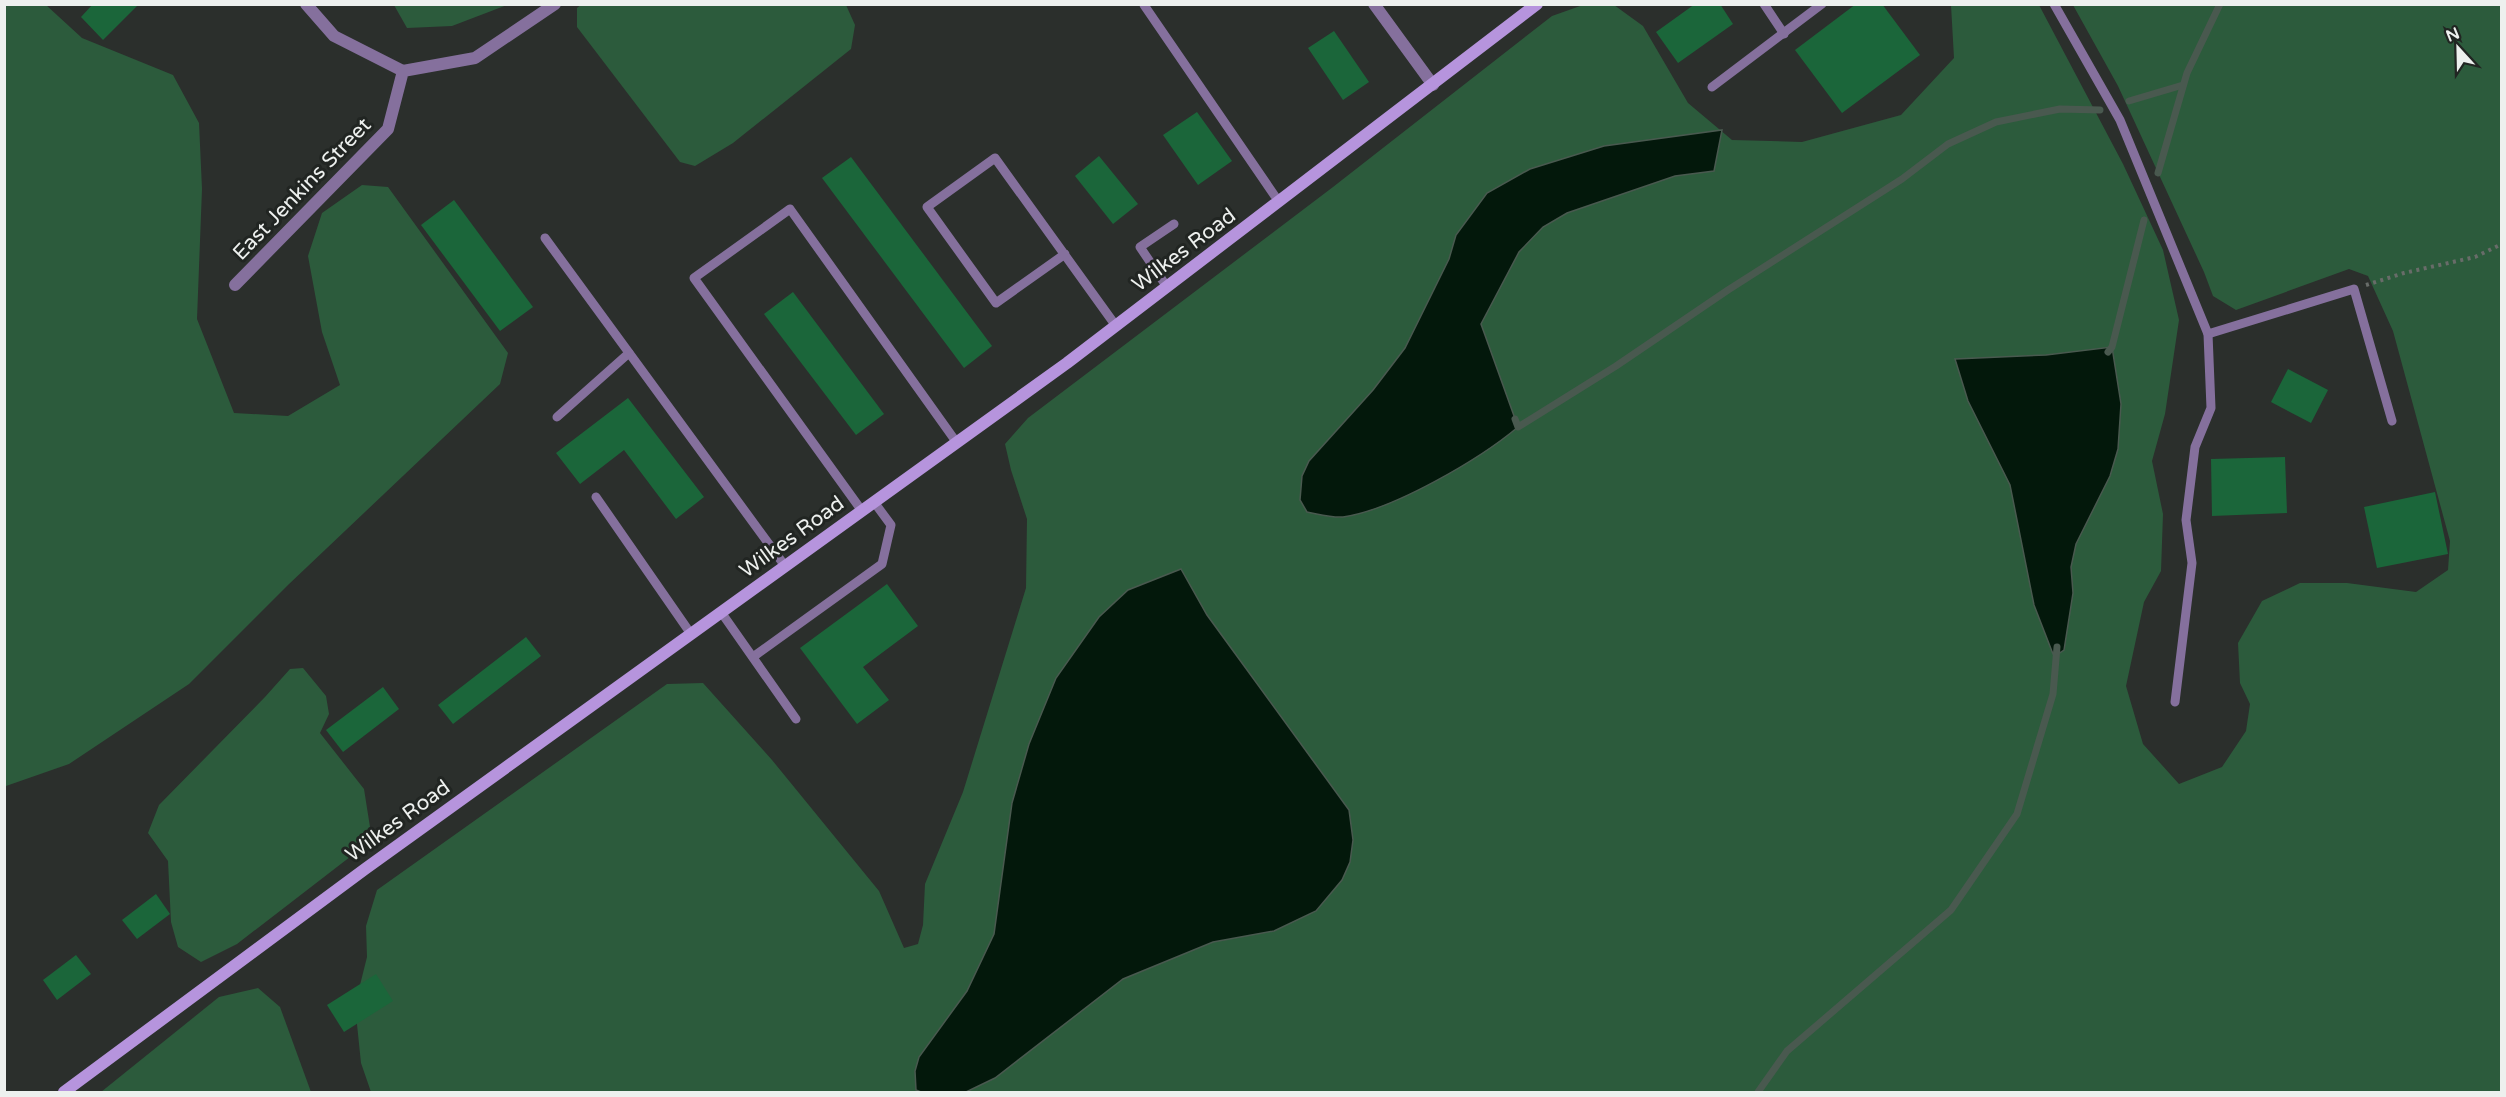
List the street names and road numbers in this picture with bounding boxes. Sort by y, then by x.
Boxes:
street label: East Jenkins Street [228,113,376,265]
street label: Wilkes Road [1127,203,1241,297]
street label: Wilkes Road [735,491,849,583]
street label: Wilkes Road [341,775,455,867]

